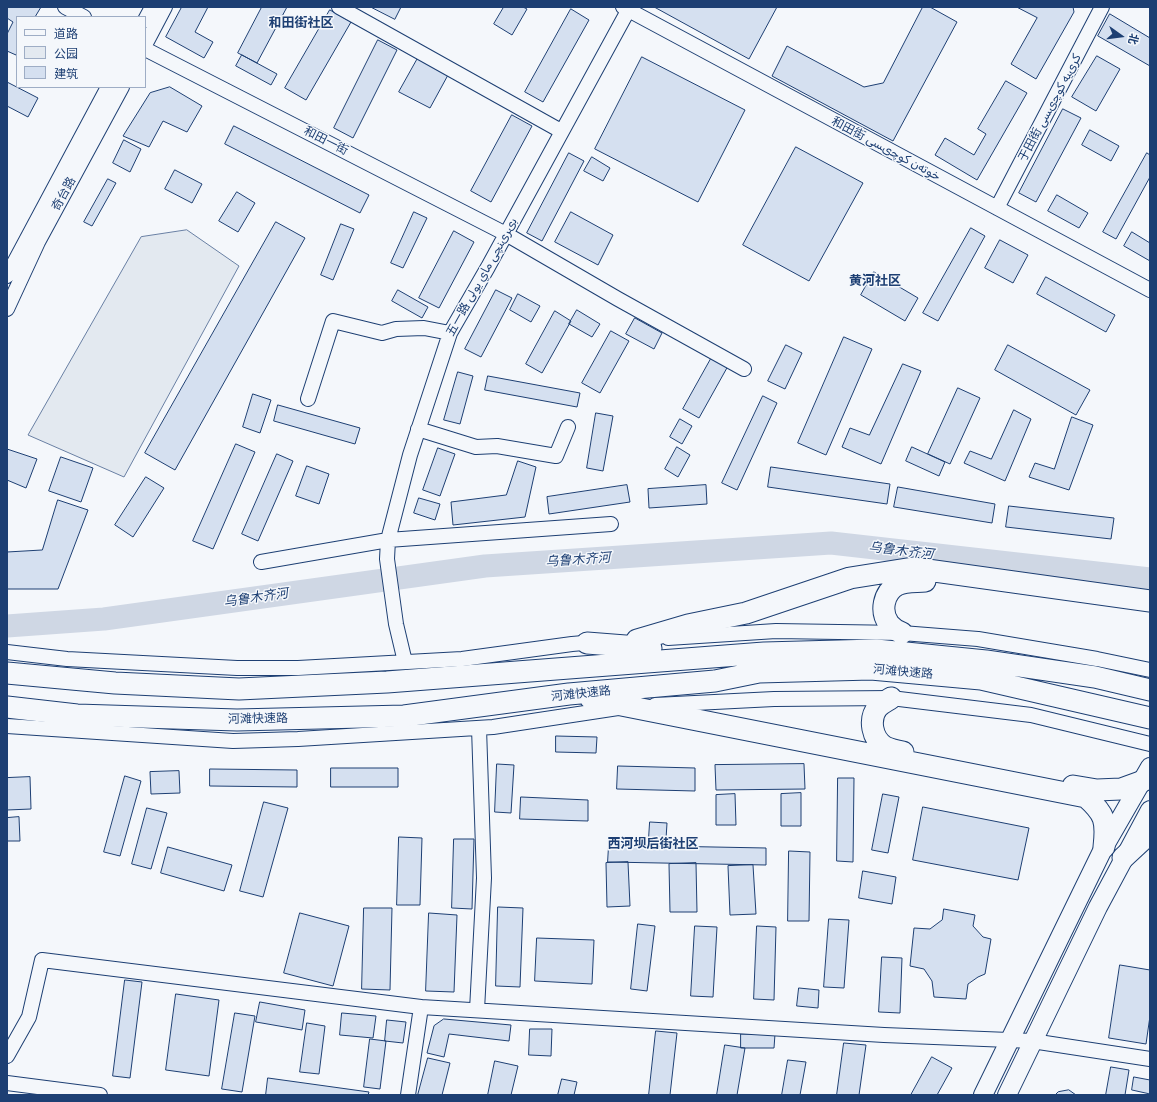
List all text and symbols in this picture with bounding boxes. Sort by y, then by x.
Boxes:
district label: 和田街社区 [269,15,333,31]
legend [16,16,146,88]
north arrow [1101,16,1141,56]
text: 道路 [54,27,78,41]
text: 北 [1125,32,1141,46]
text: 公园 [54,47,78,61]
street label: 于田街 كرىيە كوچىسى [1016,52,1084,164]
text: 建筑 [54,67,78,81]
street label: 和田街 خوتەن كوچىسى [829,114,943,184]
street label: 和田一街 [301,124,351,158]
street label: 奇台路 [49,175,79,213]
street label: 五一路 بىرىنچى ماي يولى [443,215,521,339]
district label: 黄河社区 [849,273,901,289]
water label: 乌鲁木齐河 [868,539,934,563]
water label: 乌鲁木齐河 [545,550,611,570]
water label: 乌鲁木齐河 [223,586,289,610]
street label: 河滩快速路 [872,662,934,682]
street label: 河滩快速路 [550,684,612,704]
street label: 河滩快速路 [228,711,288,727]
district label: 西河坝后街社区 [608,836,698,852]

